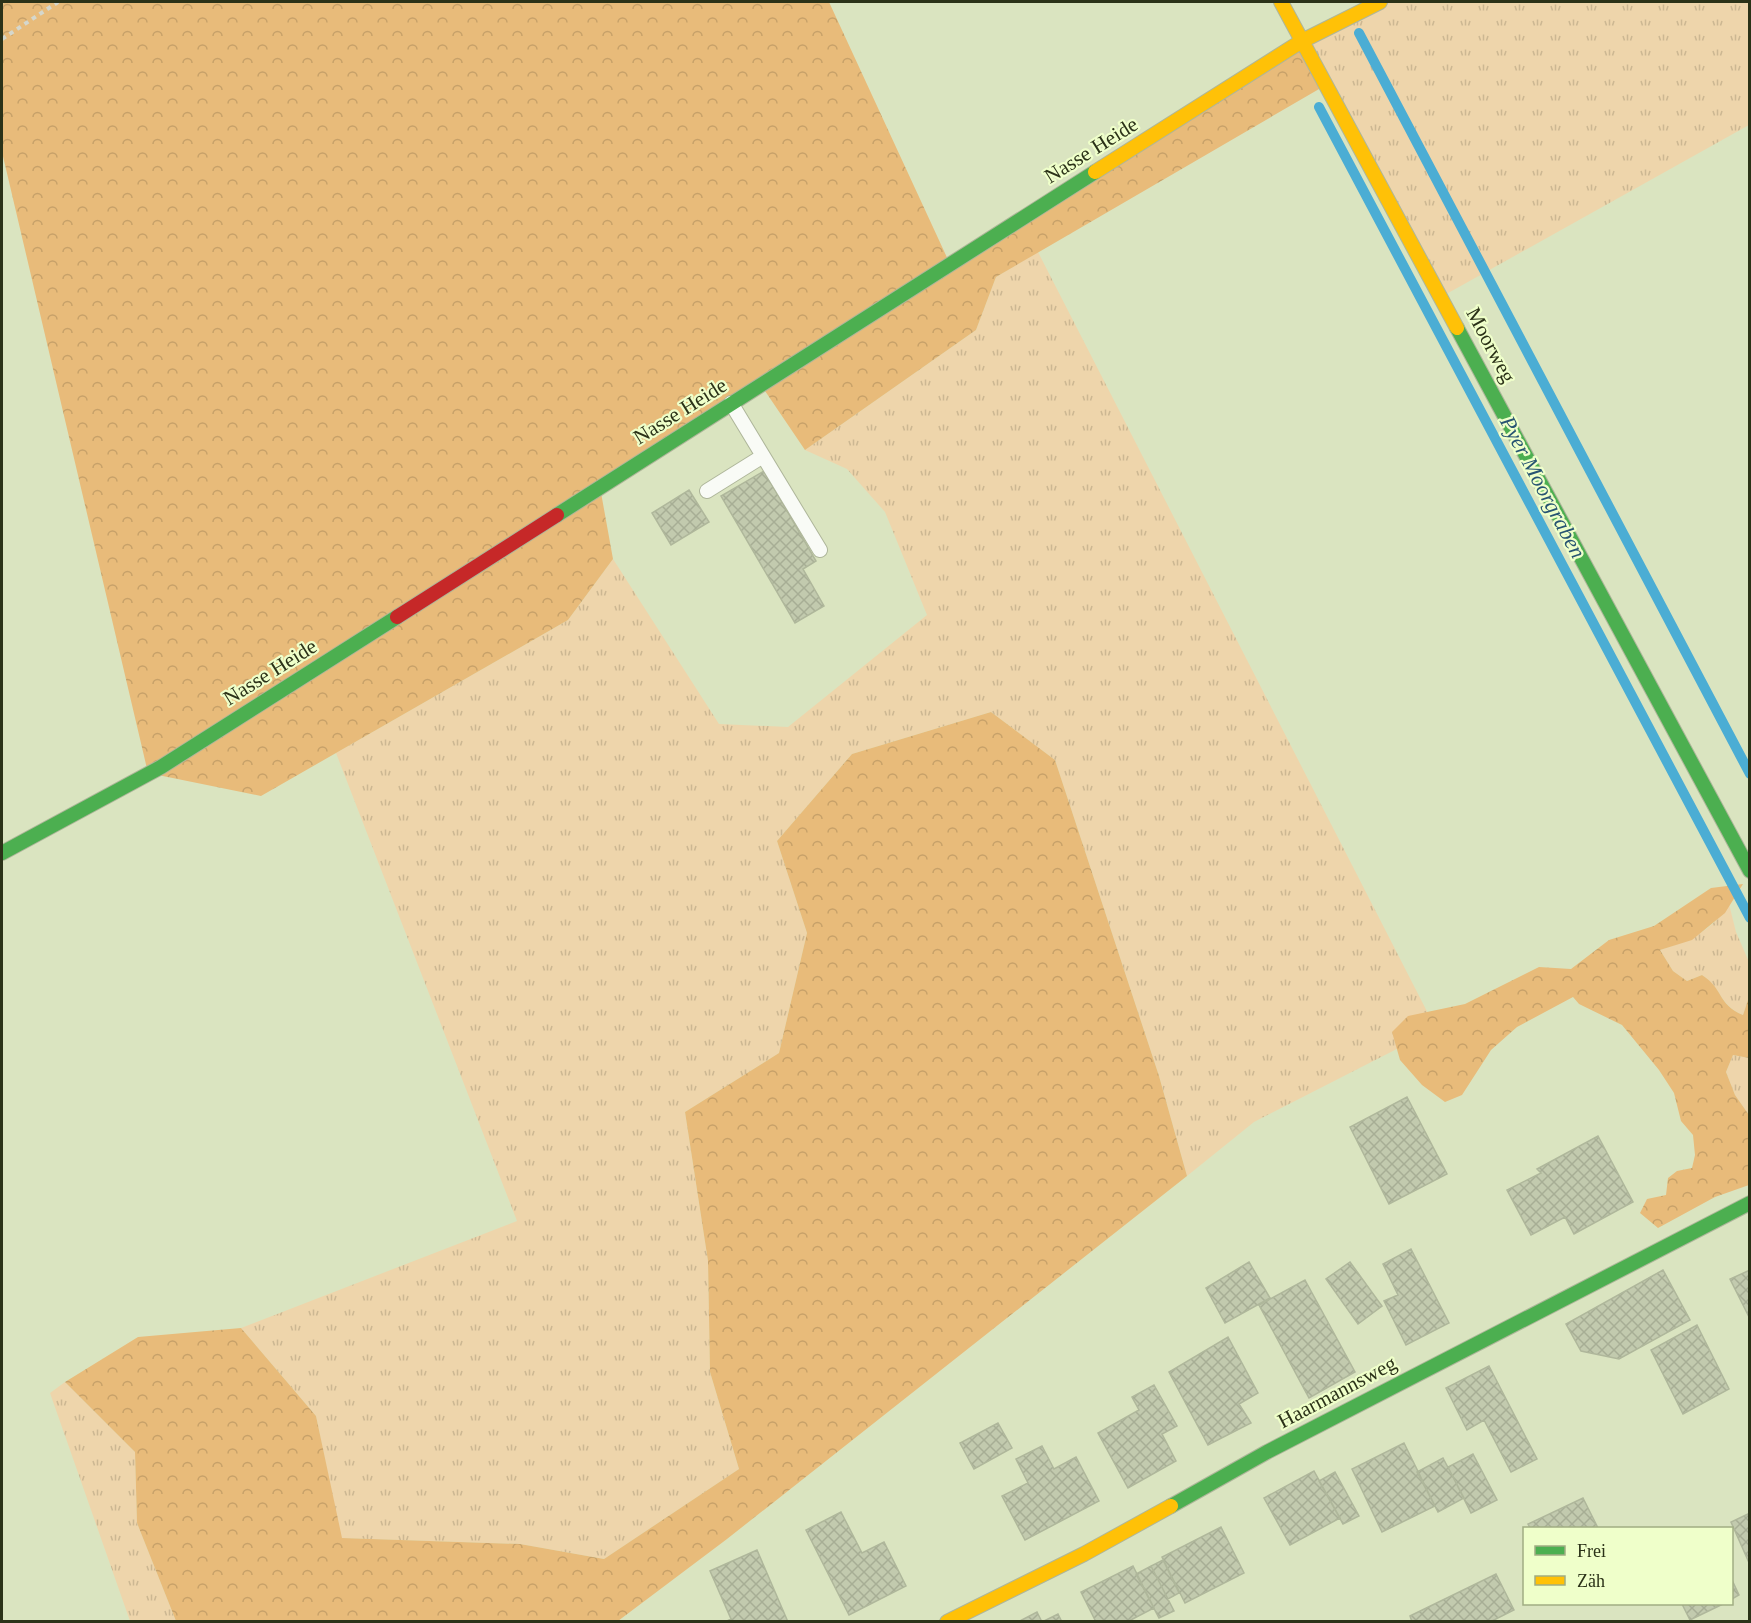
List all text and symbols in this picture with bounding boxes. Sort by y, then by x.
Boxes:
street label: Nasse Heide [1040,112,1142,188]
street label: Moorweg [1461,303,1521,387]
street label: Nasse Heide [629,373,731,449]
water label: Pyer Moorgraben [1495,411,1591,562]
street label: Nasse Heide [219,634,321,710]
street label: Haarmannsweg [1274,1351,1401,1433]
legend [1523,1527,1733,1605]
text: Frei [1577,1541,1606,1561]
text: Zäh [1577,1571,1605,1591]

